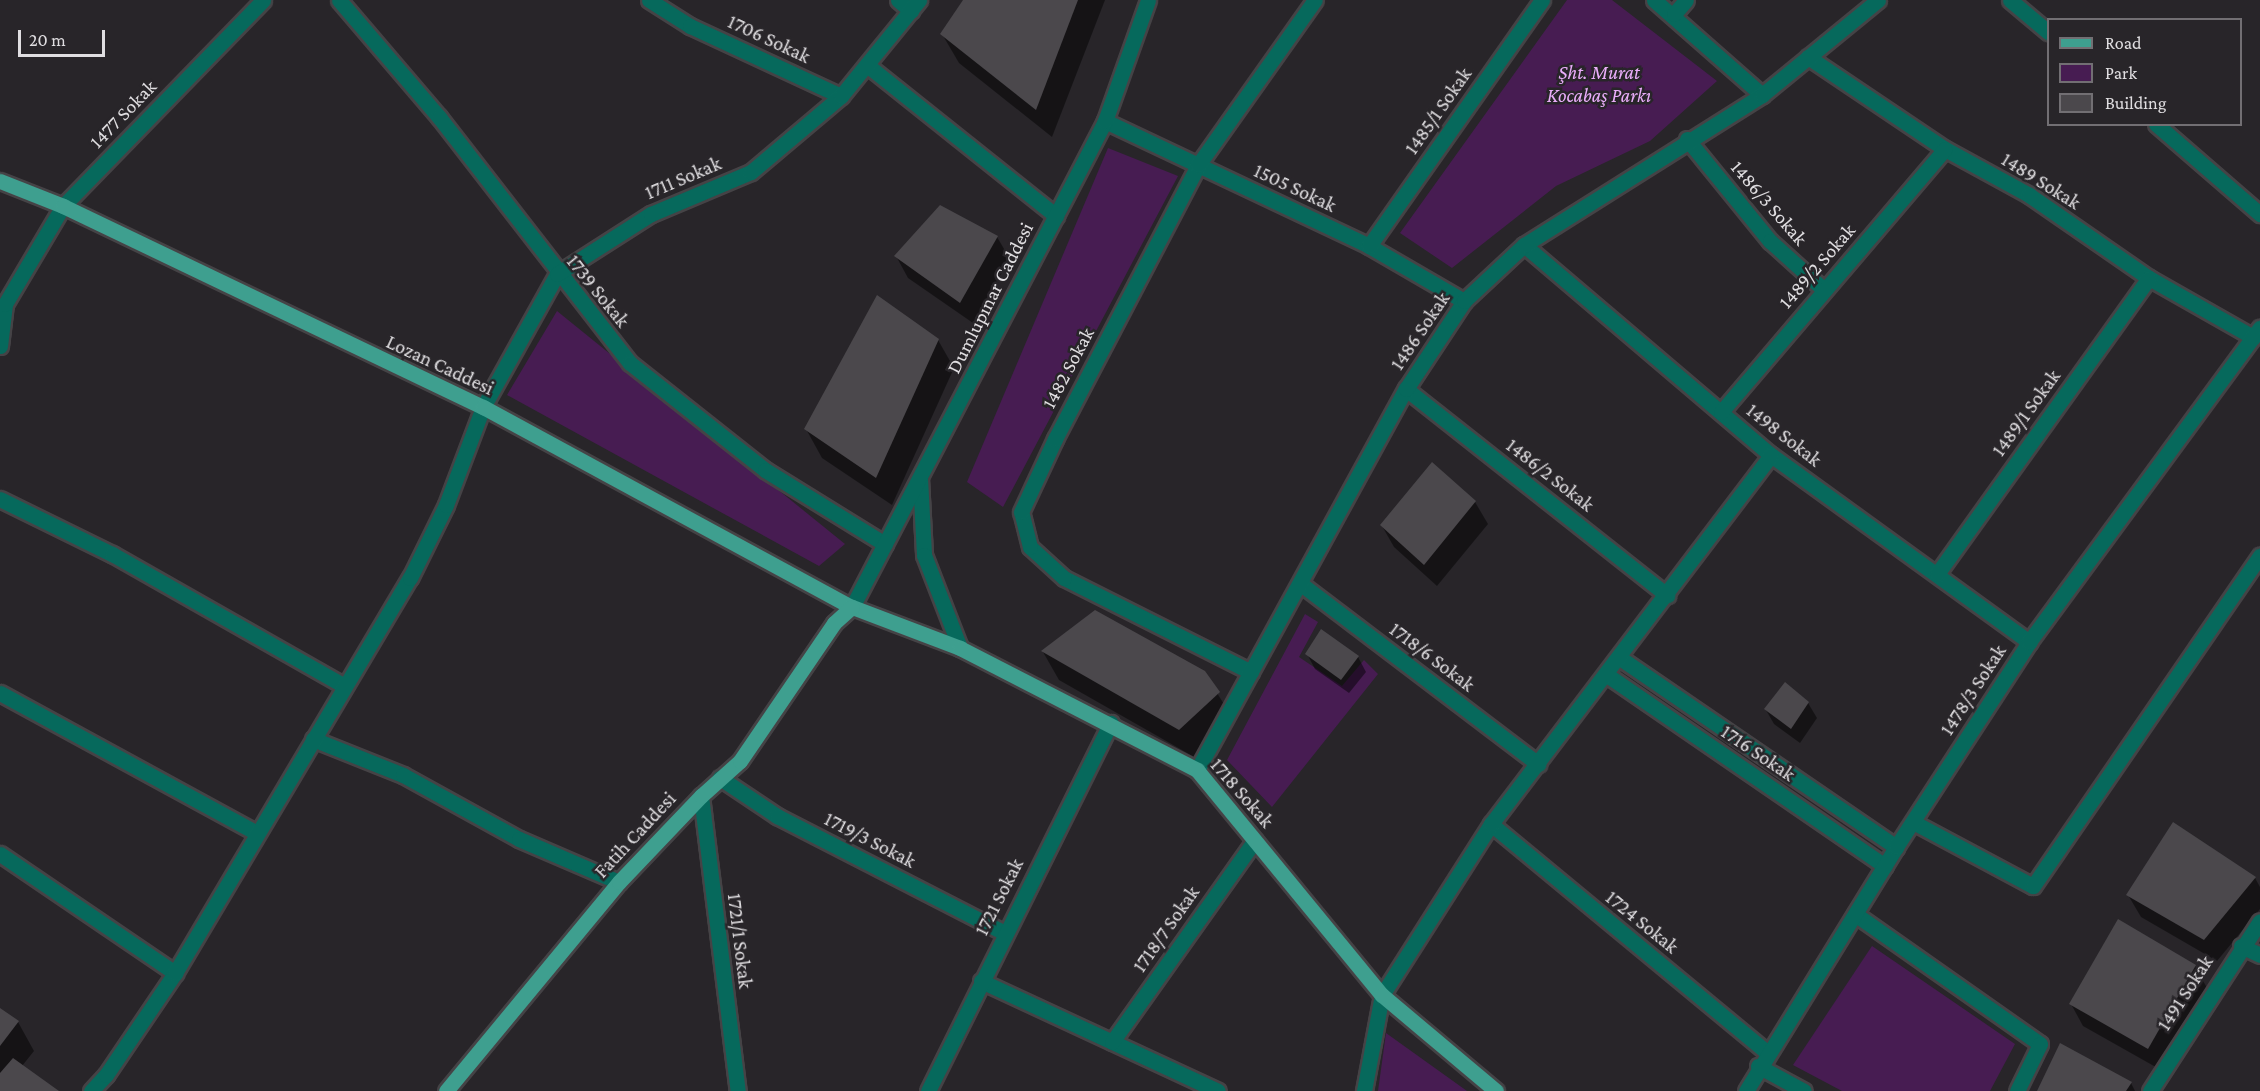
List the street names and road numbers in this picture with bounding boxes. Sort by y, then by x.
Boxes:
street label: 1706 Sokak [724,9,814,69]
street label: 1485/1 Sokak [1399,63,1477,159]
street label: 1477 Sokak [84,75,162,153]
street label: 1489 Sokak [1997,147,2085,215]
street label: 1711 Sokak [641,151,725,205]
street label: 1486/3 Sokak [1726,156,1812,250]
street label: 1505 Sokak [1250,159,1340,217]
street label: Dumlupınar Caddesi [942,218,1038,378]
street label: 1489/2 Sokak [1774,219,1860,313]
street label: 1739 Sokak [561,250,635,332]
street label: 1486 Sokak [1385,287,1455,375]
street label: 1482 Sokak [1037,323,1099,413]
street label: Lozan Caddesi [382,330,498,400]
street label: 1489/1 Sokak [1987,365,2065,461]
street label: 1498 Sokak [1742,398,1826,472]
street label: 1486/2 Sokak [1501,433,1599,517]
street label: 1718/6 Sokak [1385,617,1479,697]
street label: 1478/3 Sokak [1935,640,2011,740]
street label: 1716 Sokak [1716,720,1800,786]
street label: 1718 Sokak [1205,753,1279,833]
street label: Fatih Caddesi [589,787,681,883]
street label: 1719/3 Sokak [820,807,920,873]
street label: 1721 Sokak [969,854,1029,940]
street label: 1718/7 Sokak [1127,881,1205,977]
street label: 1724 Sokak [1601,885,1683,959]
street label: 1721/1 Sokak [722,892,758,990]
street label: 1491 Sokak [2152,951,2218,1035]

